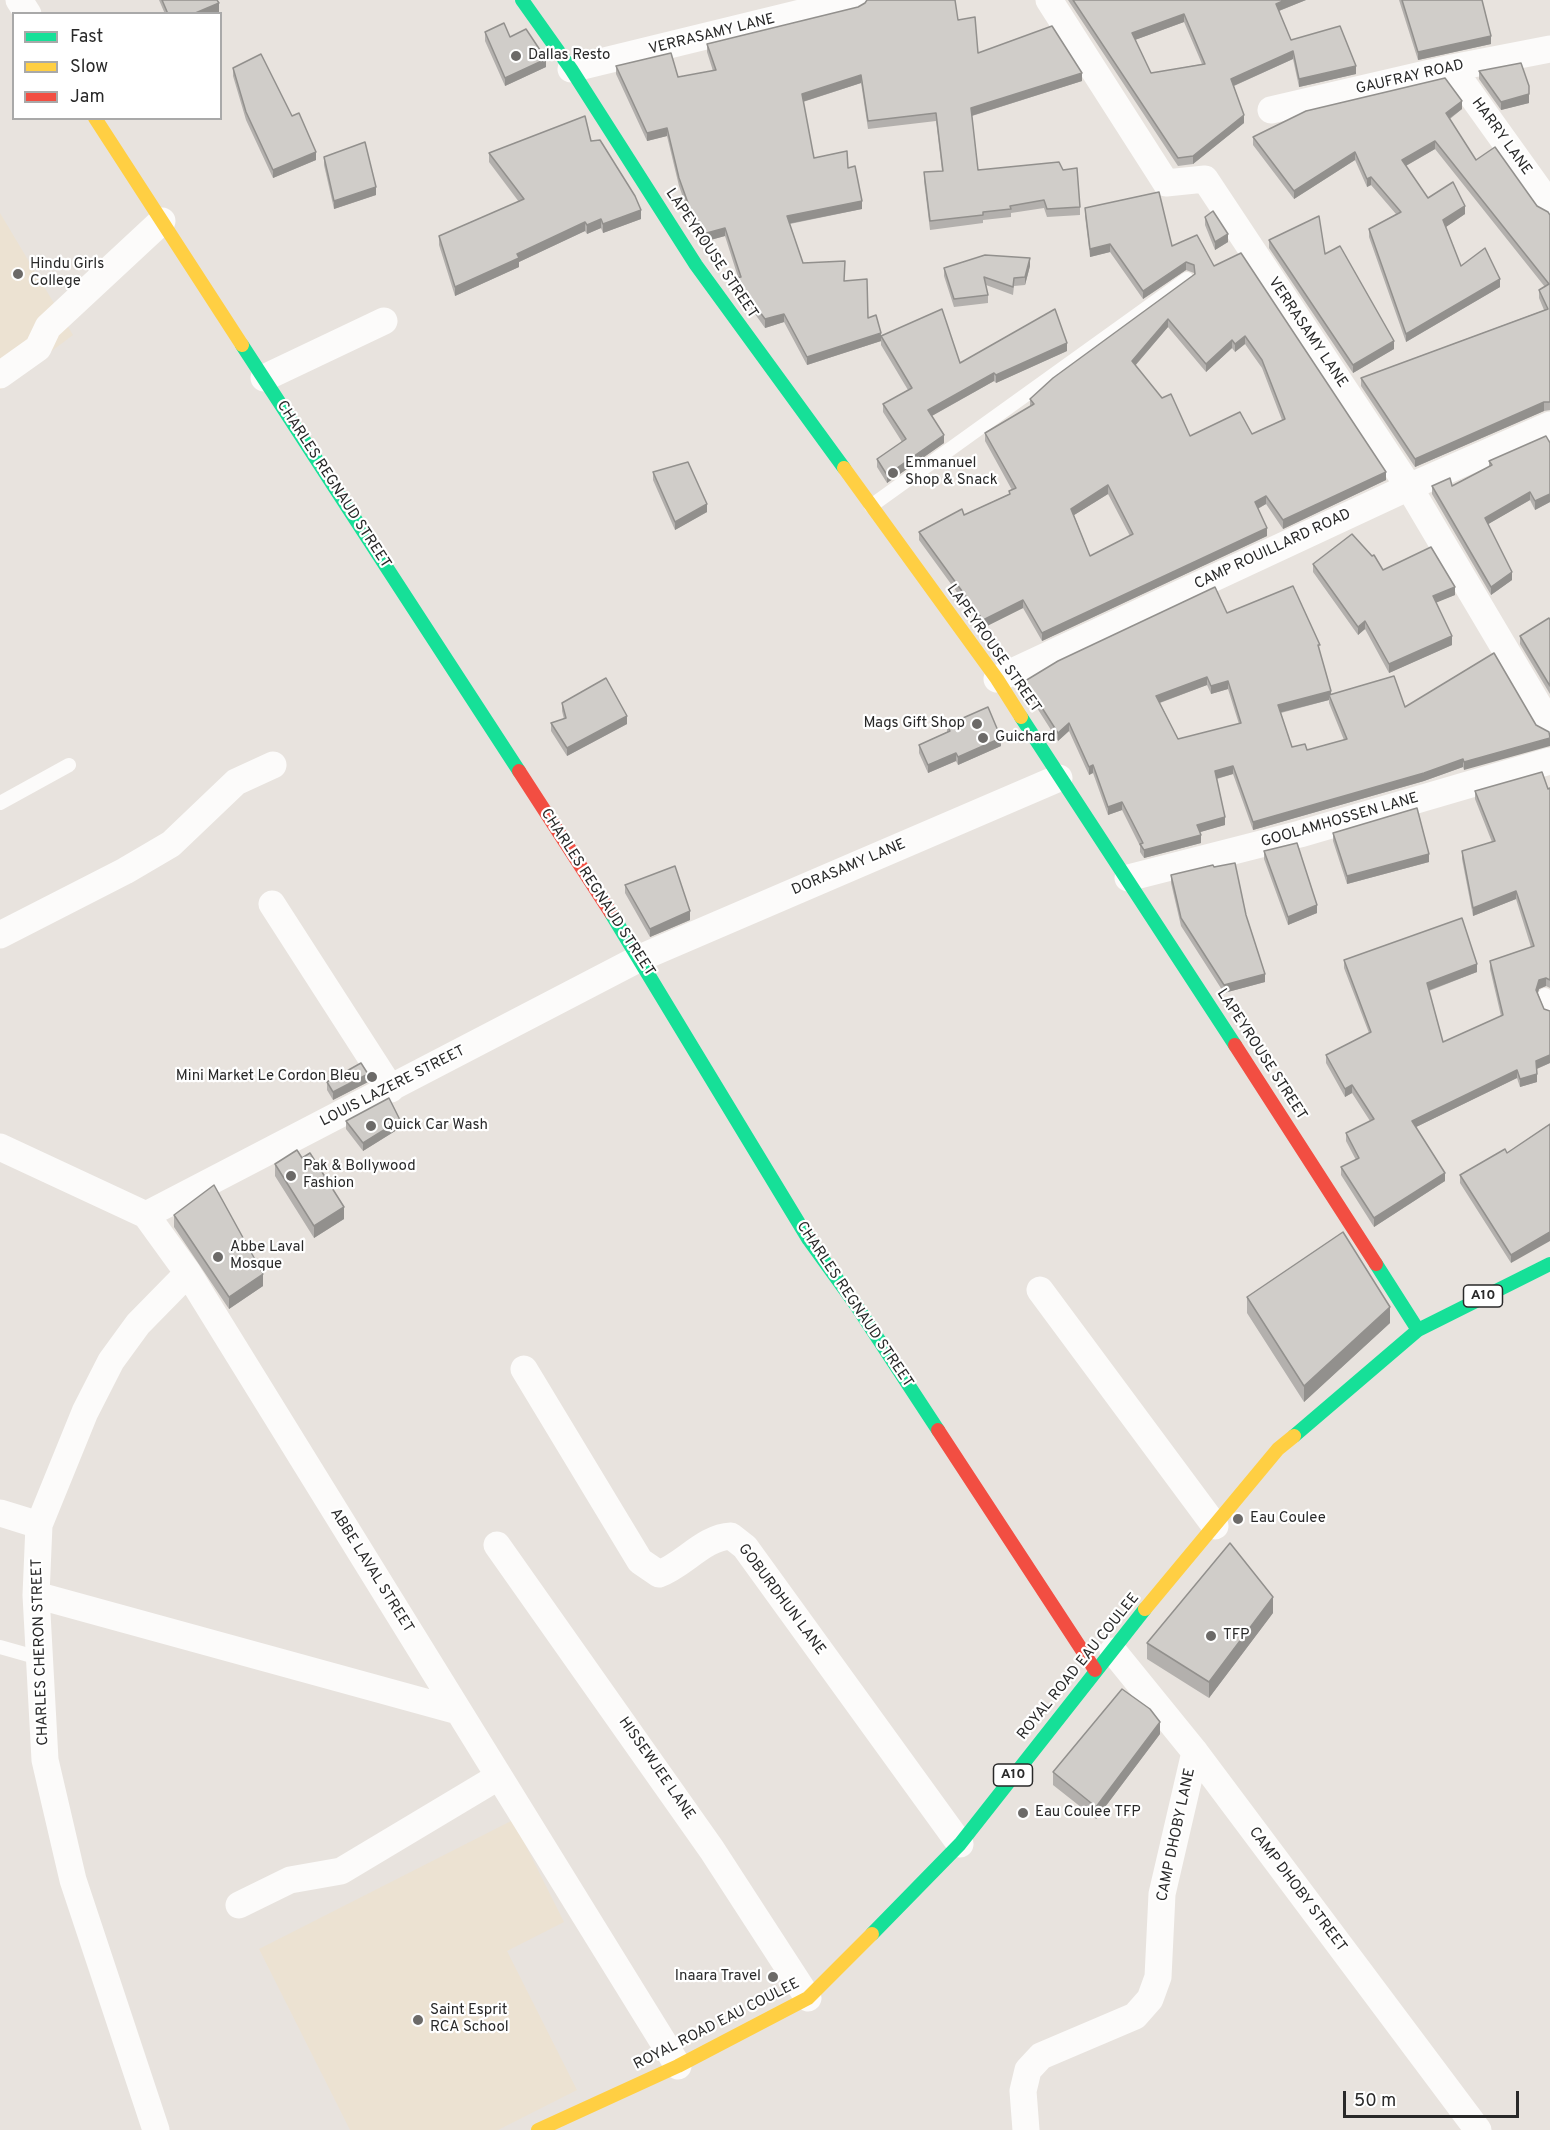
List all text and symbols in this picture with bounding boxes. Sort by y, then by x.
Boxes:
street label: VERRASAMY LANE [647,11,777,59]
legend [12,12,222,120]
text: Fast [70,26,103,49]
place label: Dallas Resto [528,47,610,65]
marker: Dallas Resto [509,49,523,63]
text: Slow [70,56,108,79]
street label: GAUFRAY ROAD [1354,57,1466,99]
text: Jam [70,86,105,109]
street label: HARRY LANE [1467,95,1535,179]
street label: LAPEYROUSE STREET [661,186,761,322]
place label: Hindu Girls College [30,256,104,291]
marker: Hindu Girls College [11,267,25,281]
street label: VERRASAMY LANE [1263,274,1351,392]
street label: CHARLES REGNAUD STREET [272,398,394,572]
place label: Emmanuel Shop & Snack [905,455,998,490]
marker: Emmanuel Shop & Snack [886,466,900,480]
street label: CAMP ROUILLARD ROAD [1192,506,1354,594]
street label: LAPEYROUSE STREET [942,581,1044,717]
place label: Mags Gift Shop [863,715,965,733]
marker: Mags Gift Shop [970,717,984,731]
place label: Guichard [995,729,1056,747]
marker: Guichard [976,731,990,745]
street label: GOOLAMHOSSEN LANE [1259,790,1421,852]
street label: CHARLES REGNAUD STREET [536,806,658,980]
street label: DORASAMY LANE [789,836,909,900]
street label: LAPEYROUSE STREET [1212,986,1310,1124]
street label: LOUIS LAZERE STREET [317,1043,469,1131]
place label: Mini Market Le Cordon Bleu [176,1068,360,1086]
marker: Mini Market Le Cordon Bleu [365,1070,379,1084]
place label: Quick Car Wash [383,1117,488,1135]
marker: Quick Car Wash [364,1119,378,1133]
place label: Pak & Bollywood Fashion [303,1158,416,1193]
marker: Pak & Bollywood Fashion [284,1169,298,1183]
street label: CHARLES REGNAUD STREET [792,1219,916,1391]
place label: Abbe Laval Mosque [230,1239,304,1274]
marker: Abbe Laval Mosque [211,1250,225,1264]
road number: A10 [1464,1285,1502,1307]
street label: ABBE LAVAL STREET [325,1505,417,1637]
place label: Eau Coulee [1250,1510,1326,1528]
marker: Eau Coulee [1231,1512,1245,1526]
street label: GOBURDHUN LANE [733,1541,829,1659]
street label: CHARLES CHERON STREET [29,1558,53,1746]
street label: ROYAL ROAD EAU COULEE [1014,1590,1144,1744]
place label: TFP [1223,1627,1250,1645]
marker: TFP [1204,1629,1218,1643]
street label: HISSEWJEE LANE [614,1714,698,1824]
road number: A10 [994,1764,1032,1786]
street label: CAMP DHOBY LANE [1154,1767,1200,1903]
place label: Eau Coulee TFP [1035,1804,1141,1822]
marker: Eau Coulee TFP [1016,1806,1030,1820]
street label: CAMP DHOBY STREET [1244,1824,1350,1956]
place label: Inaara Travel [675,1968,761,1986]
marker: Inaara Travel [766,1970,780,1984]
street label: ROYAL ROAD EAU COULEE [631,1975,803,2075]
place label: Saint Esprit RCA School [430,2002,509,2037]
marker: Saint Esprit RCA School [411,2013,425,2027]
scale bar [1346,2079,1522,2117]
text: 50 m [1354,2090,1396,2113]

